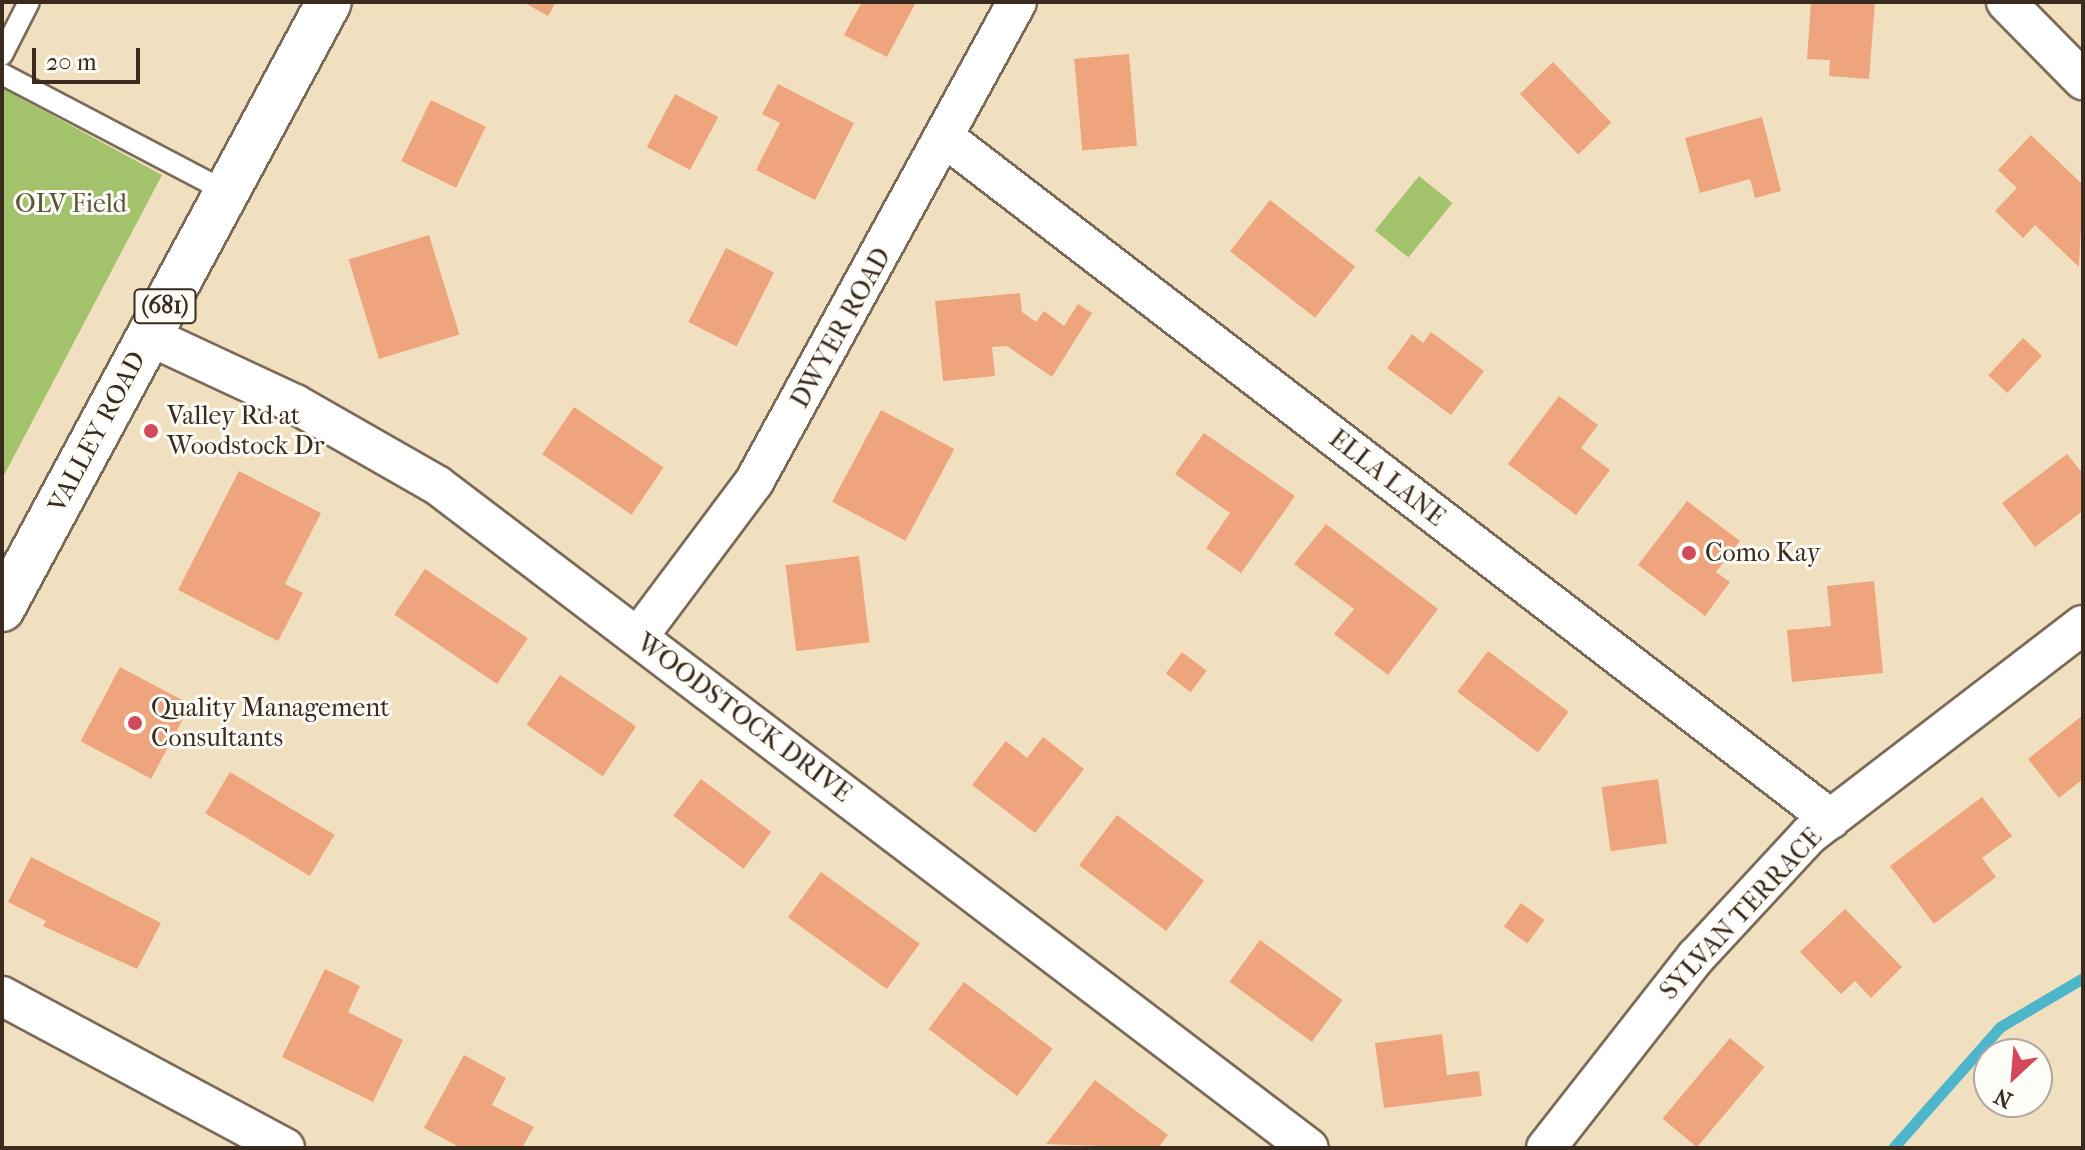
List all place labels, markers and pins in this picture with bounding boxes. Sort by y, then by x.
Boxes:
place label: Valley Rd at Woodstock Dr [167,400,325,462]
marker: Valley Rd at Woodstock Dr [142,422,160,440]
place label: Como Kay [1705,537,1820,569]
marker: Como Kay [1680,544,1698,562]
place label: Quality Management Consultants [151,692,389,754]
marker: Quality Management Consultants [126,714,144,732]

